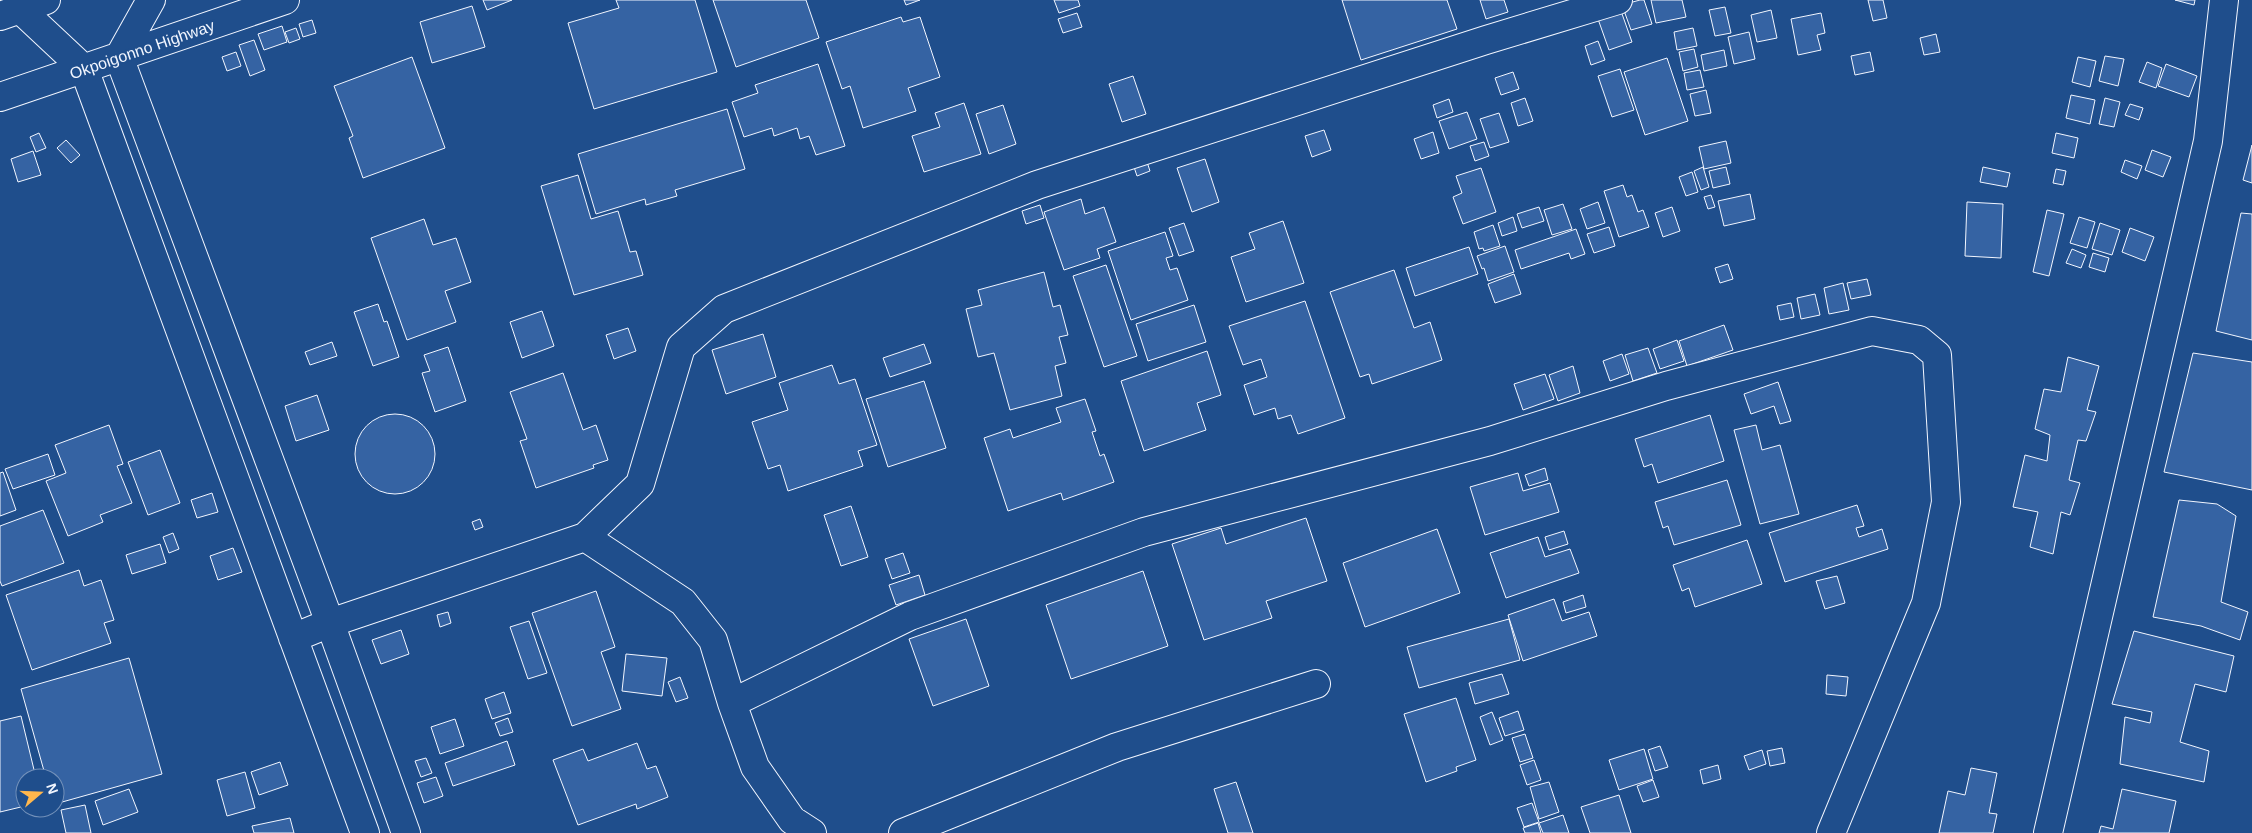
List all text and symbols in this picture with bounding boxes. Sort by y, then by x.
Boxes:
street label: Okpoigonno Highway [67,17,217,82]
north arrow [15,768,65,818]
text: N [43,781,62,796]

